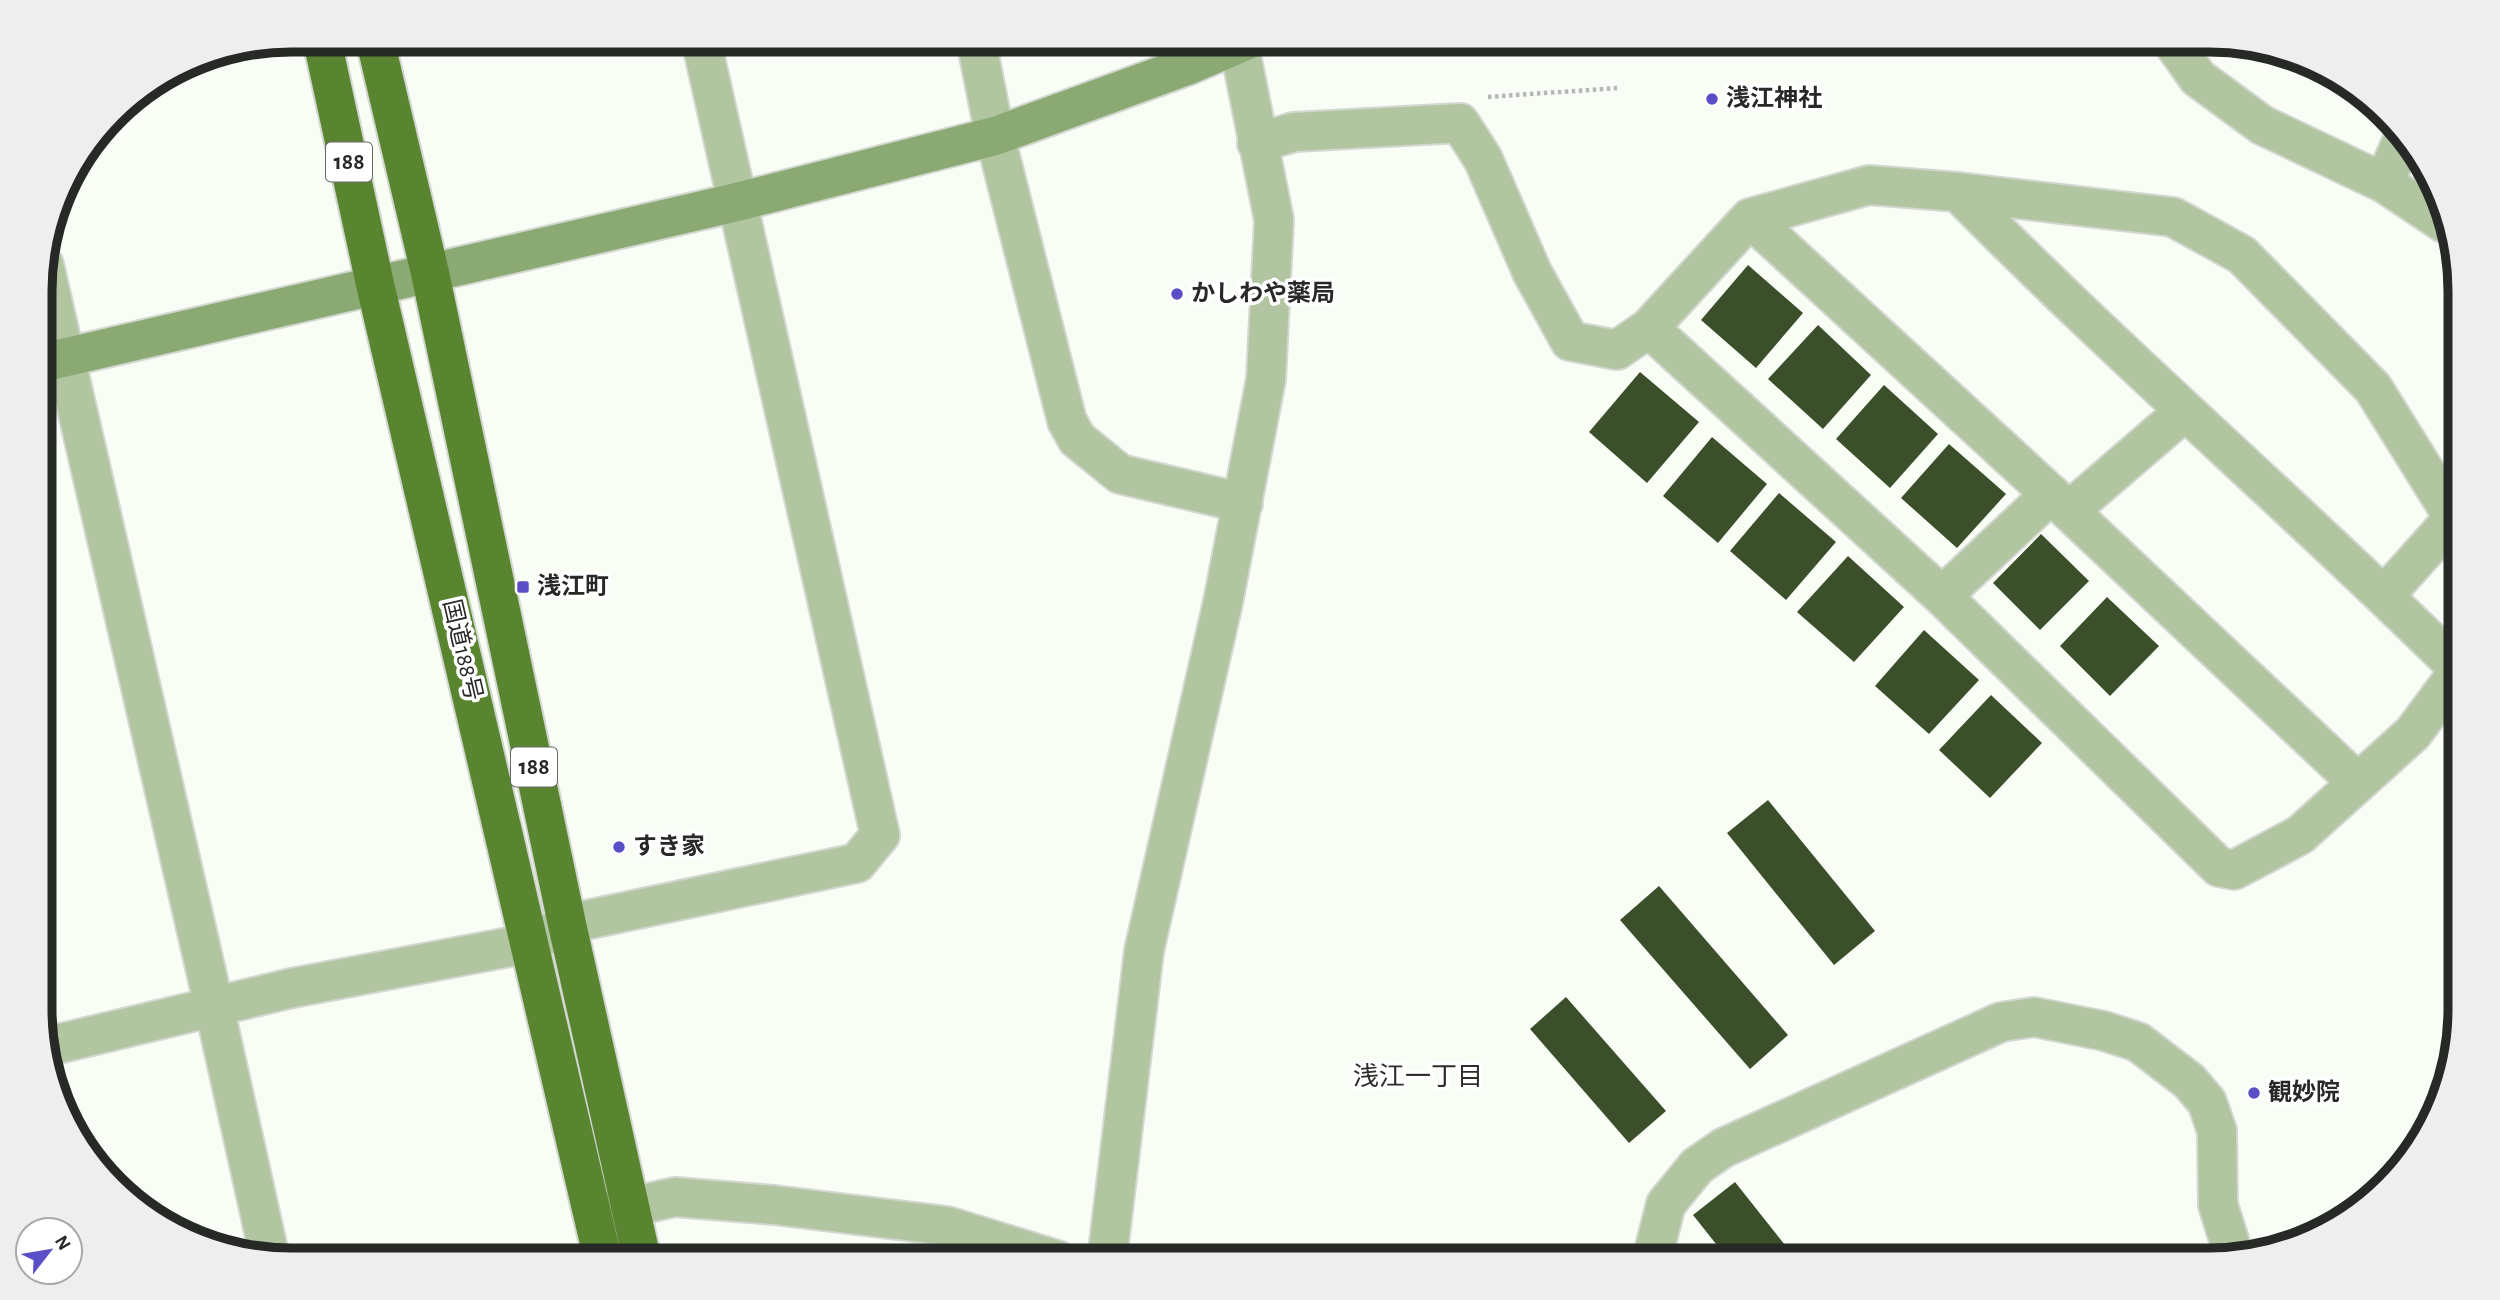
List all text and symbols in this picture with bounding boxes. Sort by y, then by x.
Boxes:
place label: 浅江神社 [1726,85,1822,111]
marker: 浅江神社 [1704,91,1720,107]
road number: 188 [326,142,372,182]
place label: かしわや薬局 [1191,280,1335,306]
marker: かしわや薬局 [1169,286,1185,302]
place label: 浅江町 [537,573,609,599]
marker: 浅江町 [515,579,531,595]
street label: 国道188号 [439,597,487,703]
road number: 188 [511,748,557,786]
place label: すき家 [633,833,705,859]
marker: すき家 [611,839,627,855]
district label: 浅江一丁目 [1353,1063,1483,1090]
place label: 観妙院 [2268,1079,2340,1105]
marker: 観妙院 [2246,1085,2262,1101]
north arrow [14,1216,84,1286]
text: N [51,1232,74,1254]

